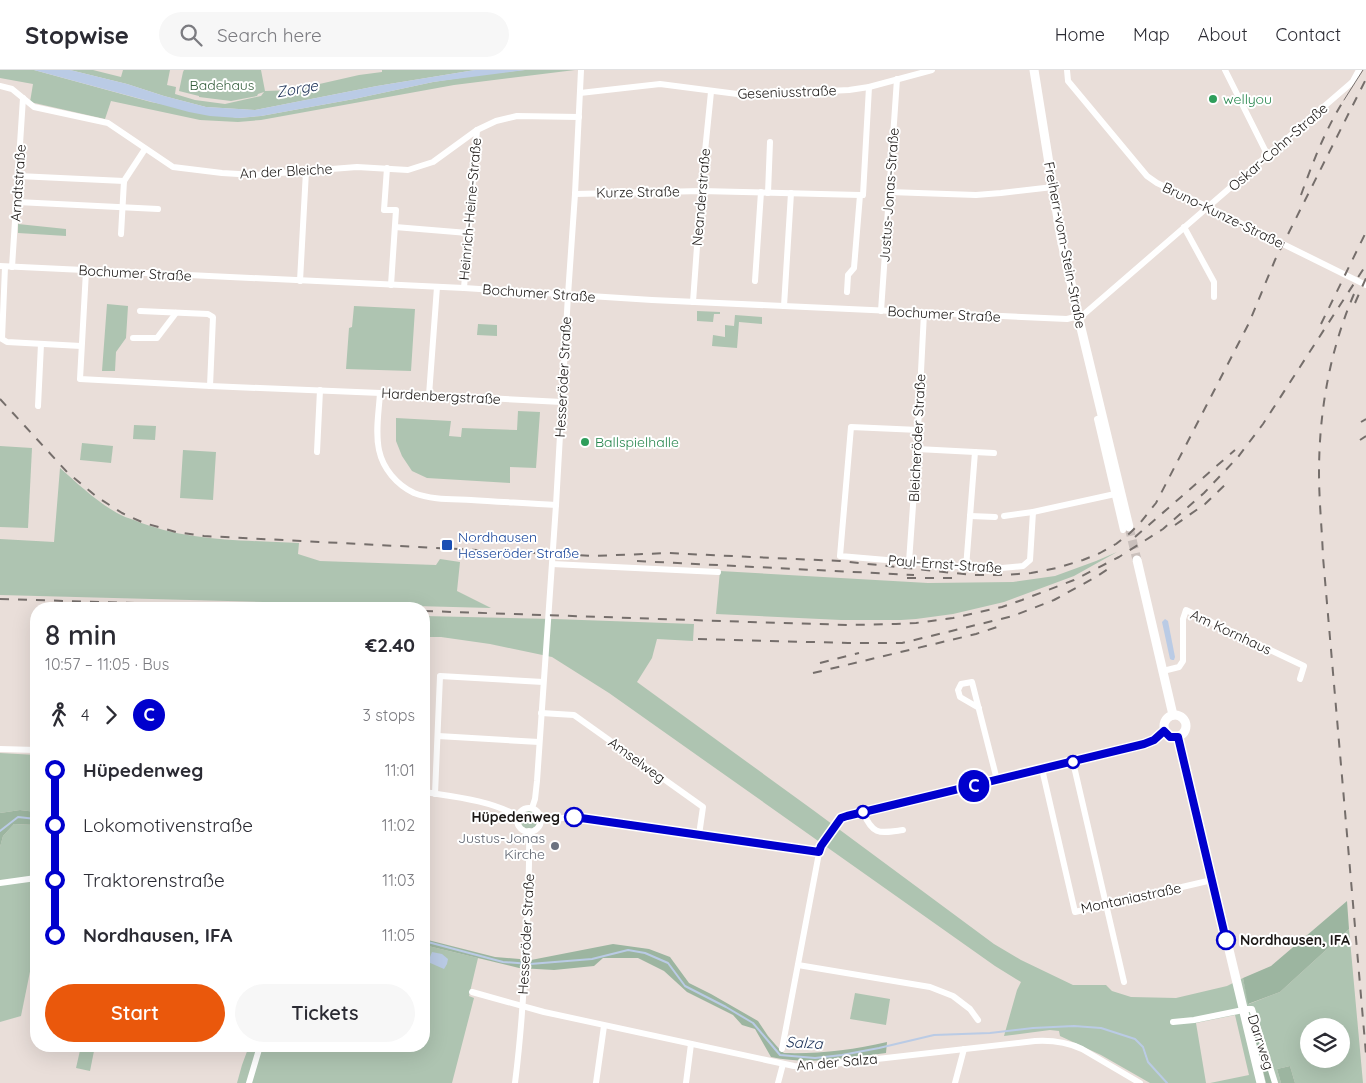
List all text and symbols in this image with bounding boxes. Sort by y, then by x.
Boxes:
search box [159,12,509,57]
text: Stopwise [25,20,129,50]
icon: search [177,21,205,49]
text: Search here [217,23,322,47]
text: Home [1055,23,1105,46]
text: Map [1133,23,1170,46]
text: About [1198,23,1248,46]
text: Contact [1276,23,1341,46]
water label: Zorge [275,75,320,101]
park label: Badehaus [190,76,254,94]
street label: Geseniusstraße [737,81,837,103]
place label: wellyou [1223,90,1272,108]
marker: wellyou [1207,93,1219,105]
street label: Oskar-Cohn-Straße [1225,99,1331,195]
street label: Justus-Jonas-Straße [875,127,903,263]
street label: Heinrich-Heine-Straße [455,137,485,281]
street label: Arndtstraße [6,144,30,222]
street label: Neanderstraße [688,147,714,247]
street label: An der Bleiche [239,160,333,182]
street label: Freiherr-vom-Stein-Straße [1040,160,1090,330]
street label: Bruno-Kunze-Straße [1160,178,1287,252]
street label: Kurze Straße [596,182,680,202]
street label: Bochumer Straße [78,261,192,285]
street label: Bochumer Straße [482,280,596,306]
street label: Bochumer Straße [887,302,1001,326]
street label: Hesseröder Straße [551,316,575,438]
street label: Bleicheröder Straße [905,373,929,503]
street label: Hardenbergstraße [381,384,501,408]
place label: Ballspielhalle [595,433,679,451]
marker: Ballspielhalle [579,436,591,448]
place label: Nordhausen Hesseröder Straße [458,528,579,562]
marker: Nordhausen Hesseröder Straße [440,538,454,552]
street label: Paul-Ernst-Straße [887,551,1003,577]
street label: Am Kornhaus [1188,605,1274,659]
text: 8 min [45,617,117,652]
text: €2.40 [365,633,415,657]
text: 10:57 – 11:05 · Bus [45,654,169,674]
icon: walk [45,701,73,729]
icon: forward [97,701,125,729]
text: C [143,703,155,726]
text: 4 [81,705,89,725]
text: 3 stops [363,705,415,725]
street label: Amselweg [605,733,669,787]
unlabelled marker [1066,755,1080,769]
text: Hüpedenweg [83,758,203,782]
text: 11:01 [385,760,415,780]
line badge: C [958,770,990,802]
text: C [968,774,980,797]
unlabelled marker [856,805,870,819]
marker: Hüpedenweg [564,807,584,827]
place label: Hüpedenweg [471,808,560,826]
text: Lokomotivenstraße [83,813,253,837]
text: 11:02 [382,815,415,835]
place label: Justus-Jonas Kirche [458,829,545,863]
marker: Justus-Jonas Kirche [549,840,561,852]
text: Traktorenstraße [83,868,225,892]
text: 11:03 [382,870,415,890]
street label: Hesseröder Straße [514,873,538,995]
street label: Montaniastraße [1079,879,1183,917]
text: Nordhausen, IFA [83,923,232,947]
text: 11:05 [382,925,415,945]
marker: Nordhausen, IFA [1216,930,1236,950]
place label: Nordhausen, IFA [1240,931,1350,949]
button: Start [45,984,225,1042]
button: Tickets [235,984,415,1042]
street label: Darrweg [1244,1012,1278,1072]
map controls [1300,1018,1350,1068]
button: layers [1300,1018,1350,1068]
water label: Salza [785,1032,824,1053]
street label: An der Salza [796,1049,878,1075]

